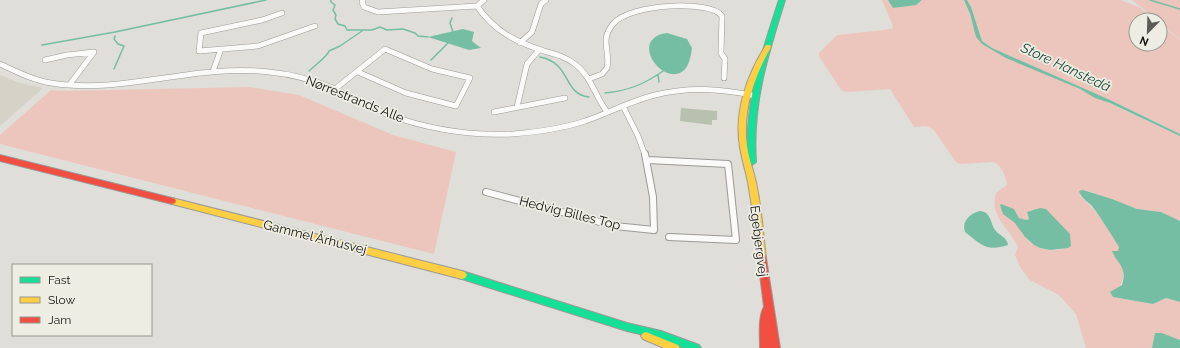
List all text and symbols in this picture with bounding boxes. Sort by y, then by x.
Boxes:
north arrow [1128,12,1168,52]
text: N [1138,33,1151,48]
water label: Store Hanstedå [1018,39,1113,95]
street label: Nørrestrands Alle [304,72,407,126]
street label: Hedvig Billes Top [518,193,622,233]
street label: Egebjergvej [747,205,771,277]
street label: Gammel Århusvej [262,216,368,257]
legend [12,264,152,336]
text: Fast [48,273,71,287]
text: Slow [48,293,75,307]
text: Jam [48,313,71,327]

